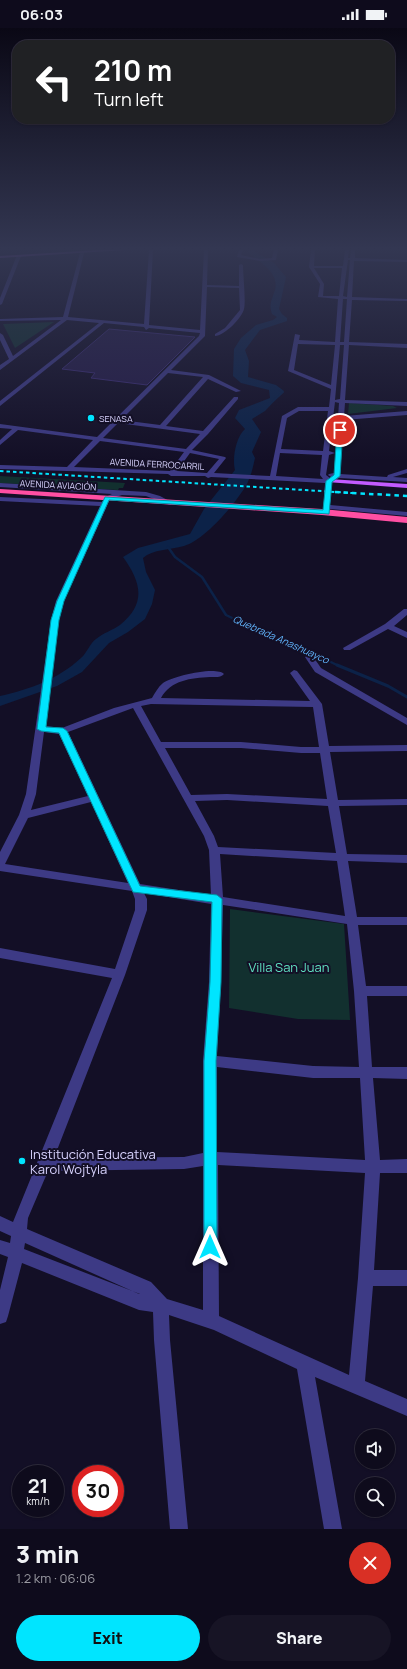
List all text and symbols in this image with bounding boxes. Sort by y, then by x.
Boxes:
text: 06:03 [20,4,63,25]
text: 210 m [94,51,172,89]
icon: left [28,56,80,108]
text: Turn left [94,87,164,111]
place label: SENASA [99,412,133,425]
marker: SENASA [86,413,96,423]
pin [323,413,357,447]
icon: arrive [329,419,351,441]
street label: AVENIDA FERROCARRIL [109,455,205,473]
street label: AVENIDA AVIACIÓN [19,477,97,493]
water label: Quebrada Anashuayco [231,611,332,667]
park label: Villa San Juan [249,958,329,976]
place label: Institución Educativa Karol Wojtyla [30,1145,156,1178]
marker: Institución Educativa Karol Wojtyla [17,1156,27,1166]
position arrow [189,1226,231,1268]
map controls [355,1429,395,1517]
button: sound [355,1429,395,1469]
speed limit sign: 30 [72,1465,124,1517]
text: 21 [28,1472,48,1499]
button: search [355,1477,395,1517]
text: km/h [26,1494,50,1508]
text: 3 min [16,1537,79,1570]
button: close [349,1542,391,1584]
text: 1.2 km · 06:06 [16,1569,95,1587]
button: Exit [16,1615,200,1661]
button: Share [208,1615,391,1661]

